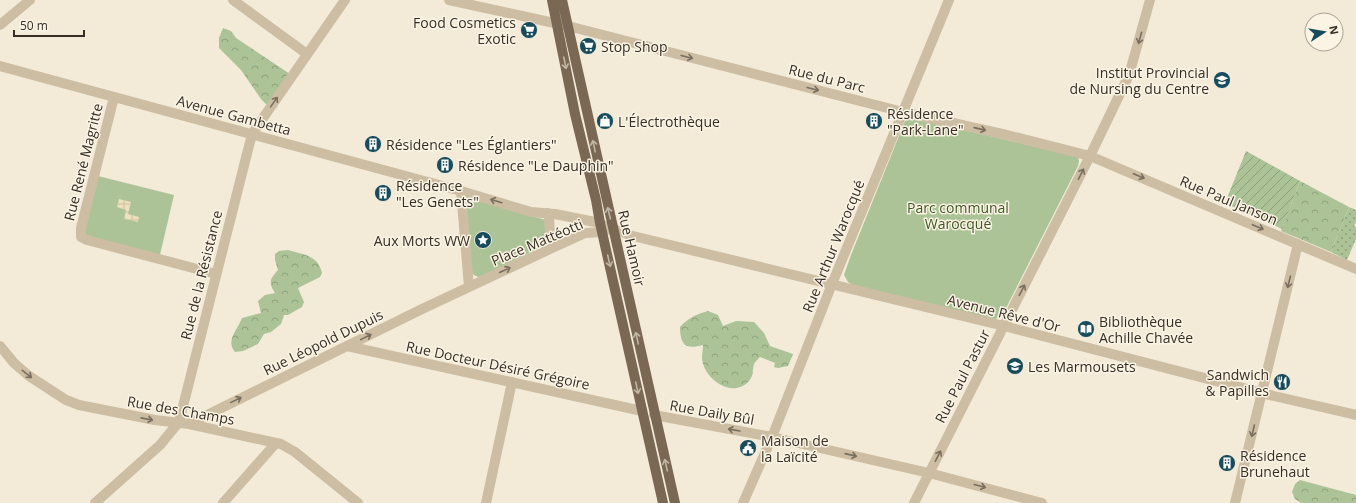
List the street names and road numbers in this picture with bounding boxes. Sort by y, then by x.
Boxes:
street label: Rue du Parc [787,59,867,97]
street label: Avenue Gambetta [175,91,293,139]
street label: Rue René Magritte [59,101,107,223]
street label: Rue Paul Janson [1177,171,1281,229]
street label: Rue Arthur Warocqué [798,177,868,315]
street label: Rue de la Résistance [176,208,226,342]
street label: Rue Hamoir [614,208,650,288]
street label: Place Mattéotti [488,214,586,270]
street label: Avenue Rêve d'Or [946,290,1063,336]
street label: Rue Léopold Dupuis [260,305,386,379]
street label: Rue Paul Pastur [930,326,994,426]
street label: Rue Docteur Désiré Grégoire [404,336,592,394]
street label: Rue des Champs [126,391,237,429]
street label: Rue Daily Bûl [668,395,756,429]

